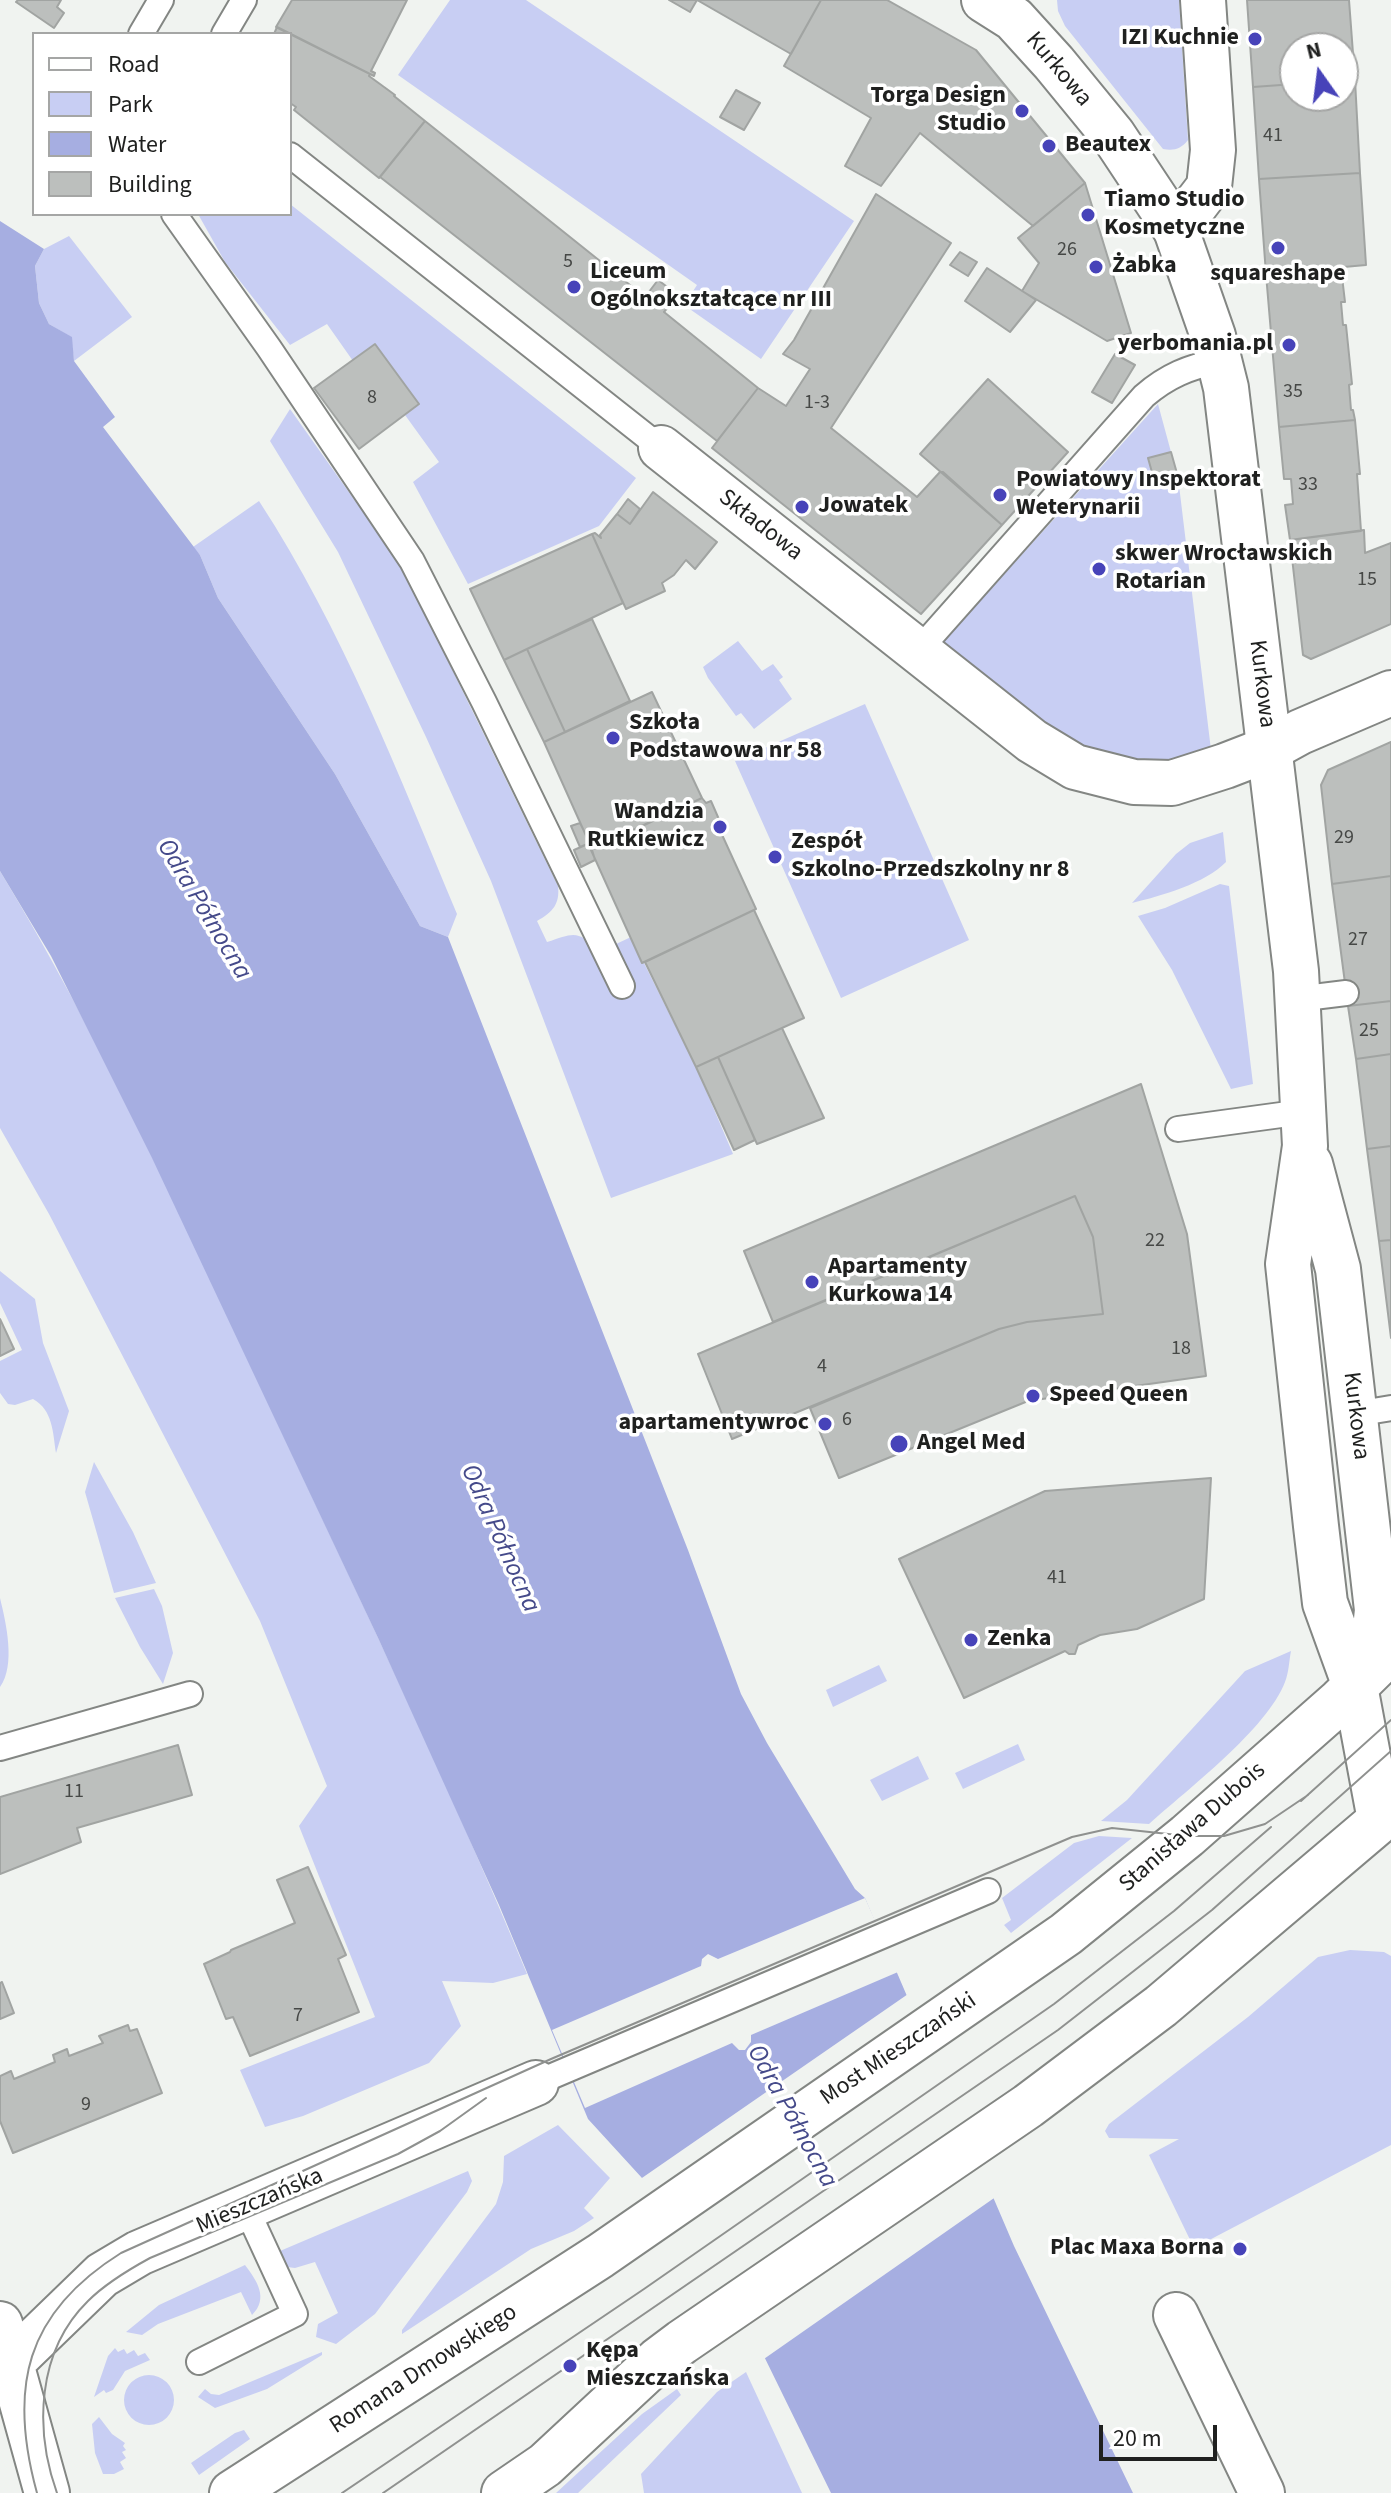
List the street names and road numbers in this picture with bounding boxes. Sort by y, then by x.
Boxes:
street label: Kurkowa [1019,27,1097,113]
street label: Składowa [712,484,808,568]
street label: Kurkowa [1241,638,1281,730]
street label: Kurkowa [1335,1370,1375,1462]
street label: Stanisława Dubois [1114,1757,1272,1899]
street label: Most Mieszczański [816,1987,982,2113]
street label: Mieszczańska [192,2162,328,2242]
street label: Romana Dmowskiego [325,2299,523,2441]

